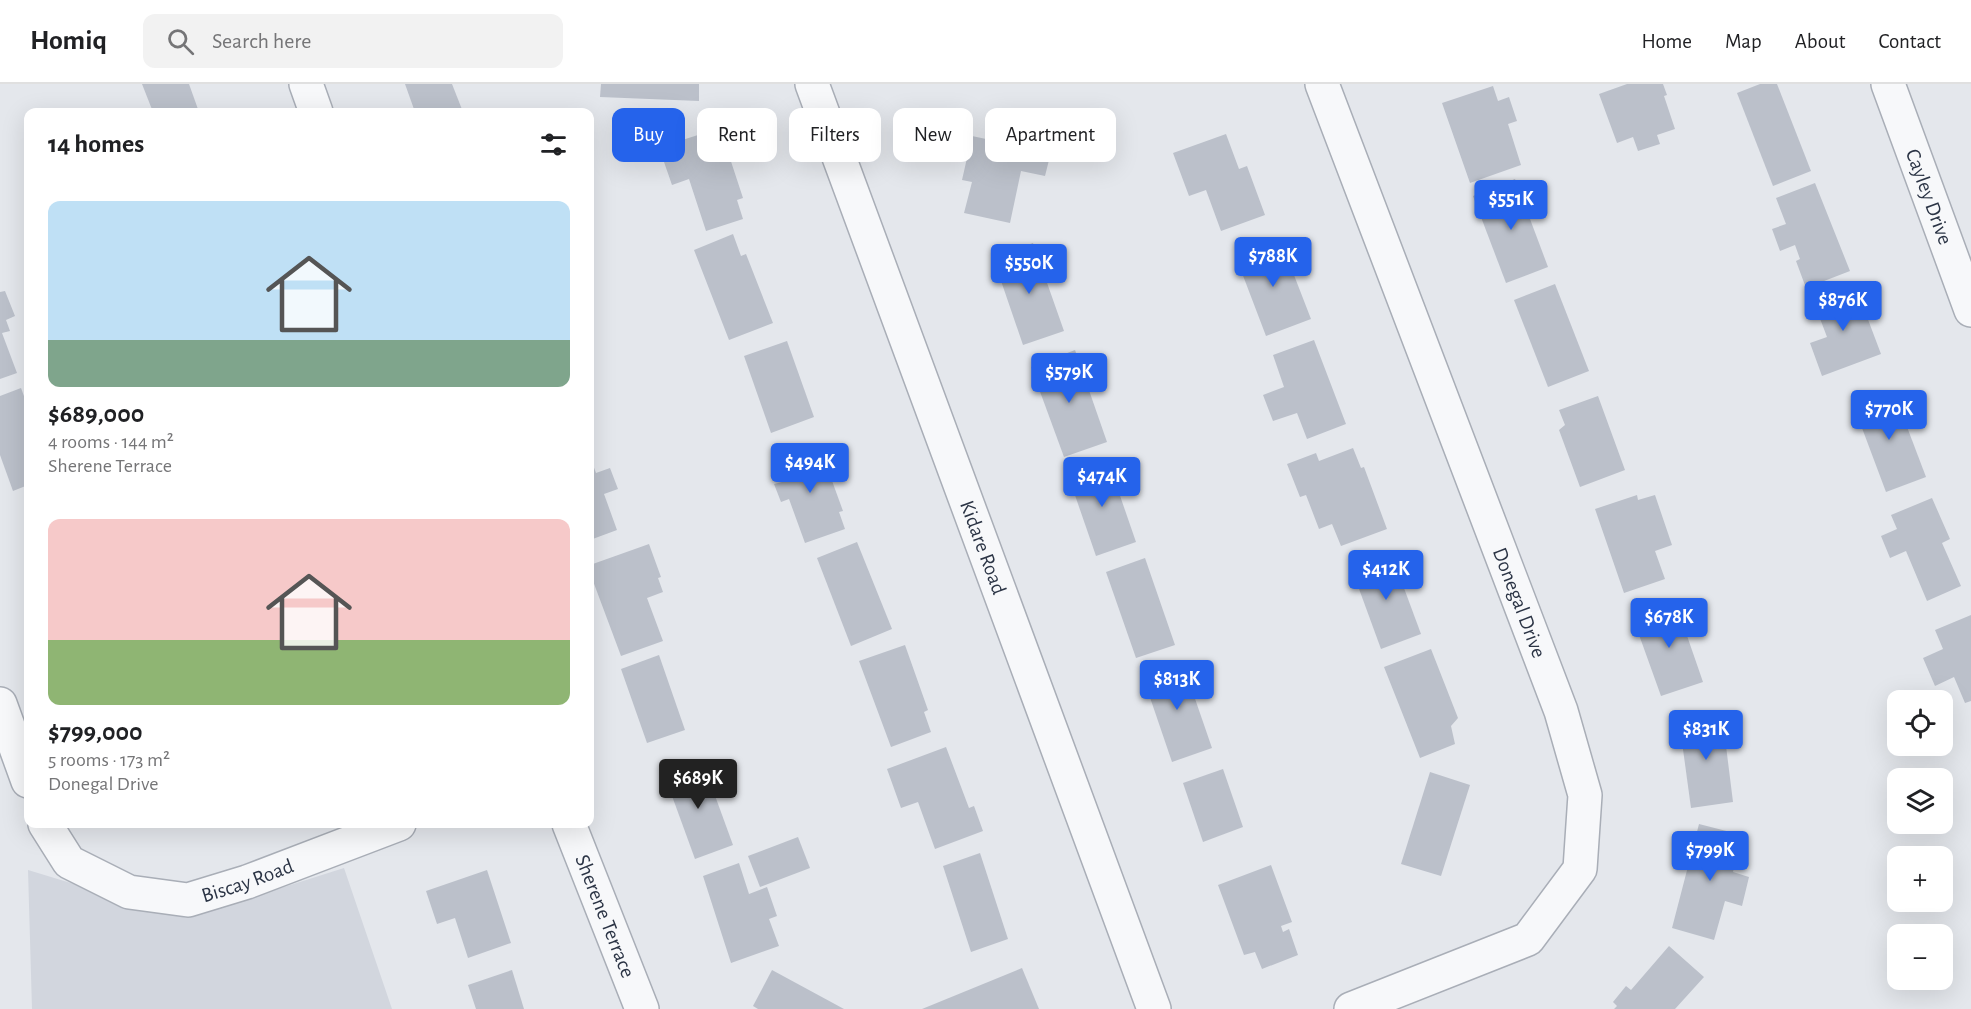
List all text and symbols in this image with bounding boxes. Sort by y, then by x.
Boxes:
search box [143,14,563,68]
icon: search [164,25,197,58]
text: Homiq [30,27,107,55]
text: Search here [212,30,312,52]
text: Home [1641,31,1692,52]
text: Map [1725,31,1762,52]
text: About [1795,31,1845,52]
text: Contact [1878,31,1941,52]
chip: Buy [612,108,685,162]
chip: Rent [697,108,777,162]
chip: Filters [789,108,881,162]
chip: New [893,108,973,162]
chip: Apartment [985,108,1116,162]
icon: filters [537,128,570,161]
text: 14 homes [48,131,144,157]
street label: Cayley Drive [1902,146,1956,248]
pin: $551K [1469,180,1553,231]
text: $551K [1488,189,1534,209]
pin: $788K [1231,237,1315,288]
icon: home [255,240,363,348]
pin: $550K [987,244,1071,295]
text: $788K [1248,246,1298,266]
text: $550K [1005,253,1053,273]
pin: $876K [1801,281,1885,332]
text: $876K [1819,290,1867,310]
pin: $579K [1027,353,1111,404]
text: $579K [1045,362,1093,382]
pin: $770K [1847,390,1931,441]
text: $770K [1865,399,1913,419]
text: $689,000 [48,401,144,427]
text: 4 rooms · 144 m² [48,432,174,452]
pin: $494K [768,443,852,494]
text: $494K [785,452,835,472]
text: Sherene Terrace [48,456,172,476]
pin: $474K [1060,457,1144,508]
text: $474K [1077,466,1127,486]
street label: Kidare Road [956,498,1010,598]
street label: Donegal Drive [1489,545,1550,661]
pin: $412K [1344,550,1428,601]
icon: home [255,558,363,666]
text: $412K [1362,559,1410,579]
pin: $678K [1627,598,1711,649]
text: $678K [1645,607,1693,627]
pin: $813K [1135,660,1219,711]
text: $813K [1154,669,1200,689]
map controls [1887,690,1953,990]
button: locate [1887,690,1953,756]
pin: $831K [1664,710,1748,761]
text: $799,000 [48,719,143,745]
text: $831K [1683,719,1729,739]
text: 5 rooms · 173 m² [48,750,170,770]
pin: $689K [656,759,740,810]
text: $689K [673,768,723,788]
button: layers [1887,768,1953,834]
text: Donegal Drive [48,774,158,794]
pin: $799K [1668,831,1752,882]
text: $799K [1686,840,1734,860]
button: + [1887,846,1953,912]
street label: Sherene Terrace [571,852,639,981]
street label: Biscay Road [199,855,296,906]
button: − [1887,924,1953,990]

